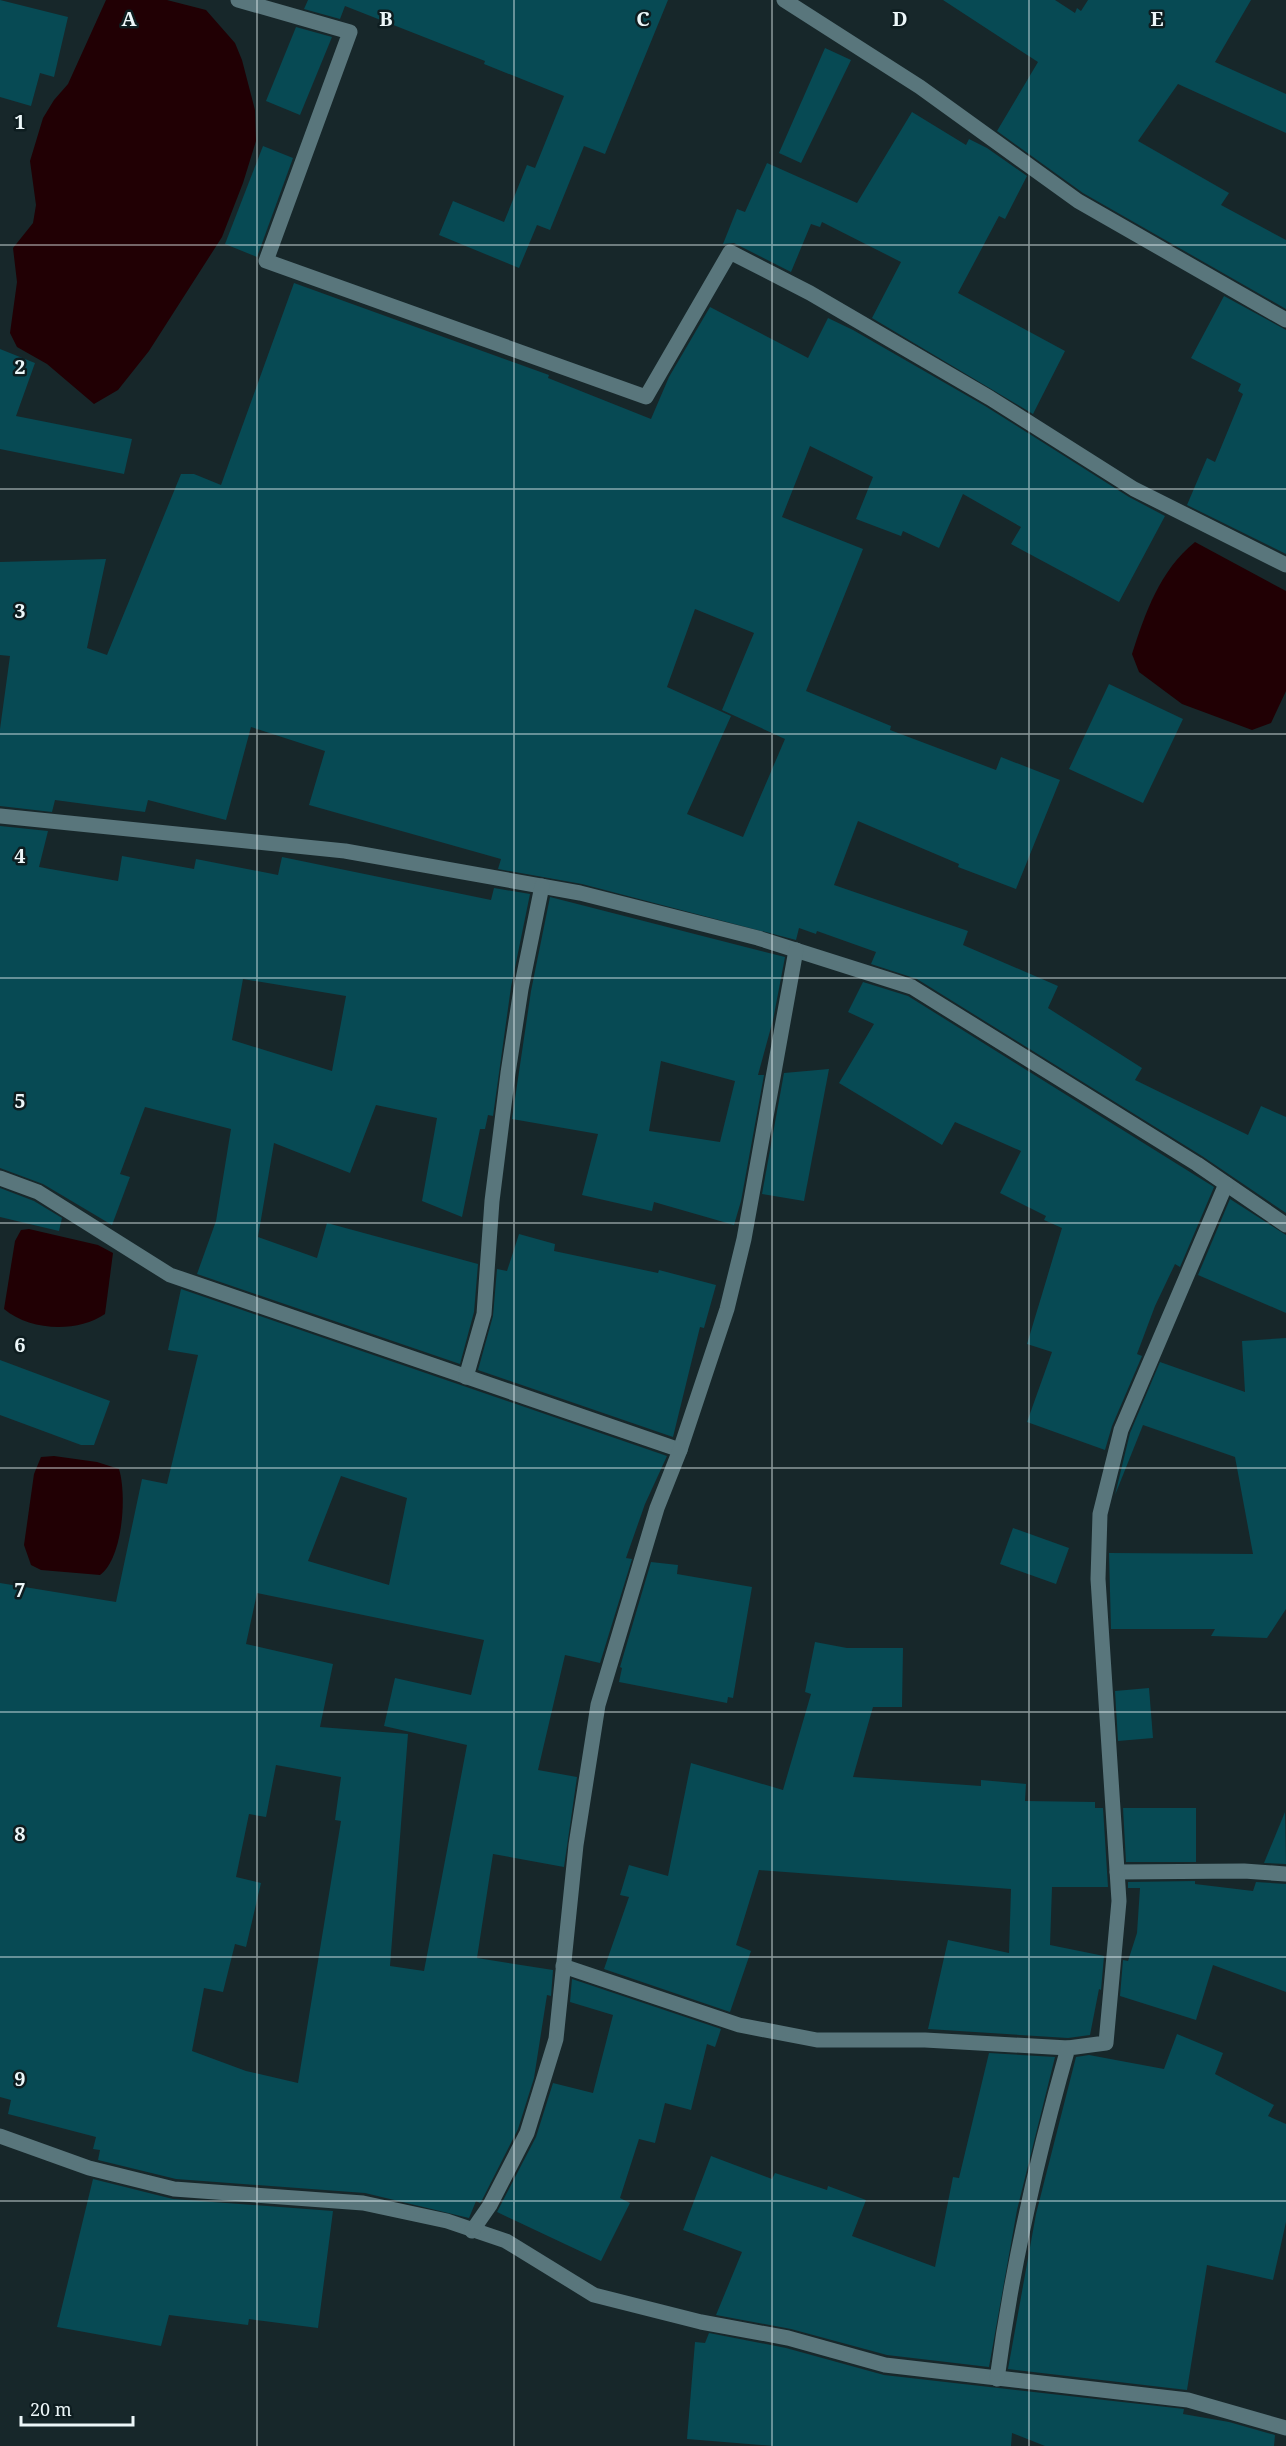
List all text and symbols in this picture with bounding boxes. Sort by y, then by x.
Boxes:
text: A [121,5,137,32]
text: B [379,5,393,32]
text: C [636,5,650,32]
text: D [892,5,908,32]
text: E [1150,5,1164,32]
text: 1 [14,108,26,135]
text: 2 [14,353,26,380]
text: 3 [14,597,26,624]
text: 4 [14,842,26,869]
text: 5 [14,1087,26,1114]
text: 6 [14,1331,26,1358]
text: 7 [14,1576,26,1603]
text: 8 [14,1820,26,1847]
text: 9 [14,2065,26,2092]
scale bar [21,2389,134,2427]
text: 20 m [30,2397,72,2421]

